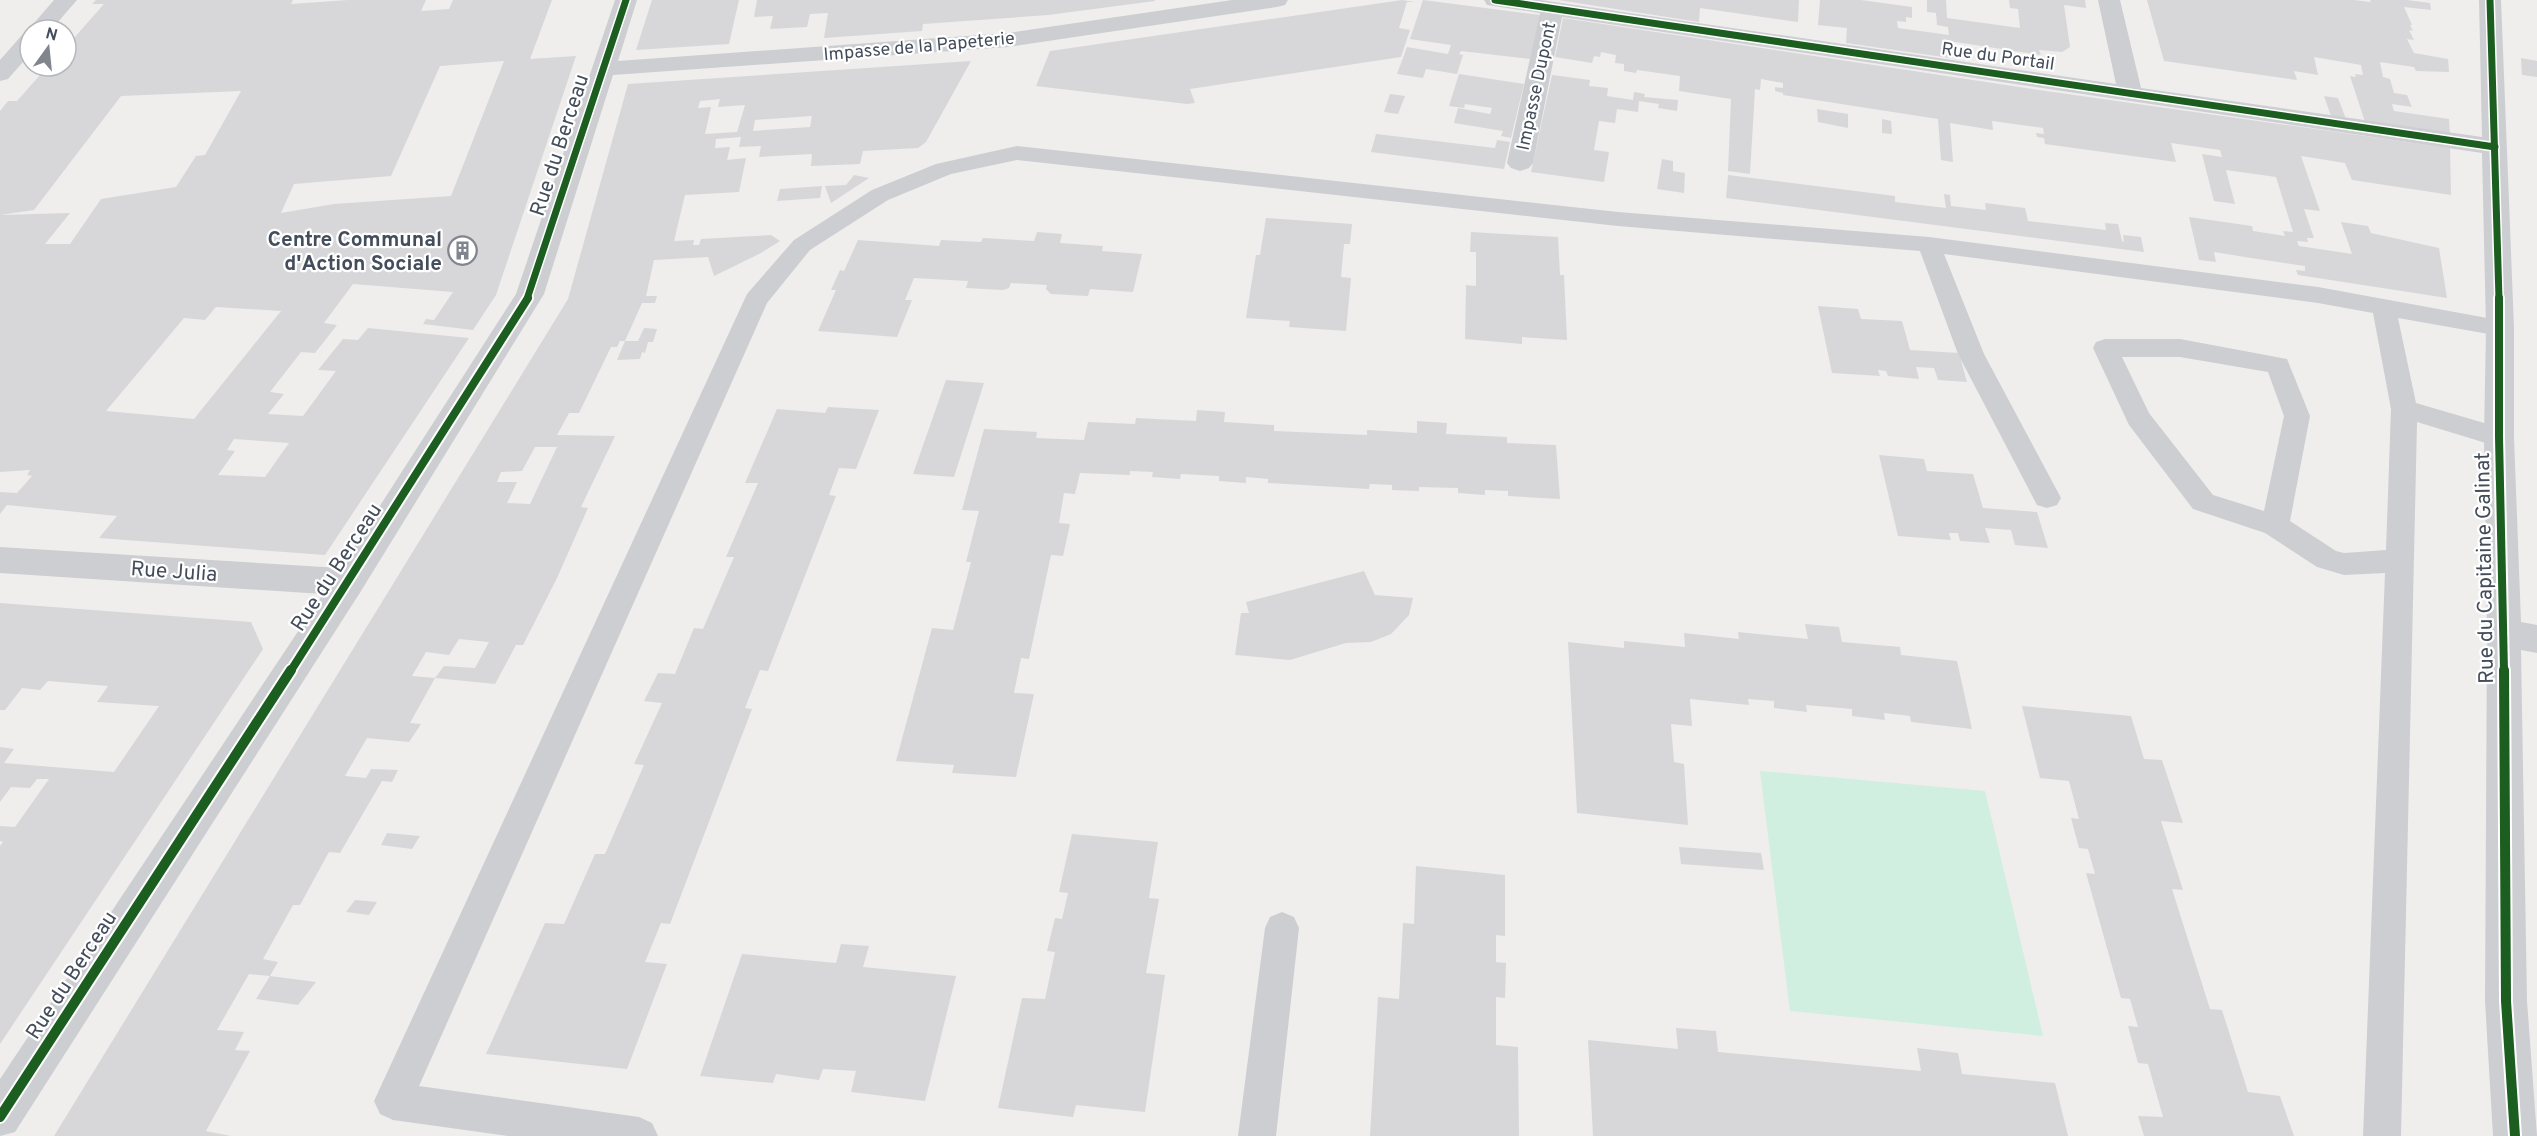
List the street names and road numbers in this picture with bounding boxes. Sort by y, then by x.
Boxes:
street label: Impasse Dupont [1513,20,1562,153]
street label: Impasse de la Papeterie [823,28,1016,67]
street label: Rue du Portail [1940,38,2056,77]
street label: Rue du Berceau [525,71,596,220]
street label: Rue du Capitaine Galinat [2470,452,2501,684]
street label: Rue du Berceau [286,498,389,637]
street label: Rue Julia [130,556,218,589]
street label: Rue du Berceau [21,906,124,1045]

